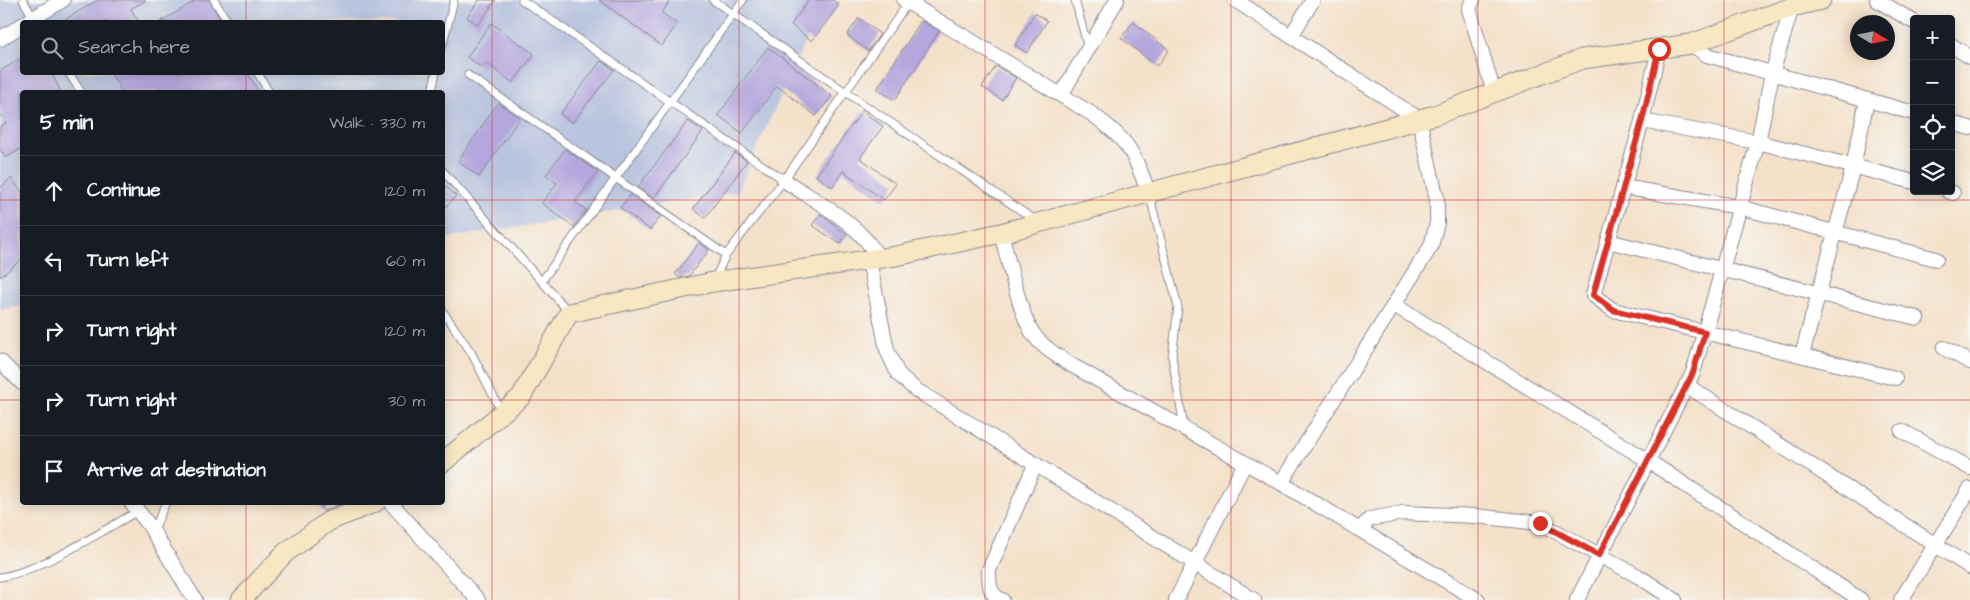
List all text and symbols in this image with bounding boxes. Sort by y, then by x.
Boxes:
north arrow [1850,15,1895,60]
map controls [1910,15,1955,195]
button: + [1910,15,1955,60]
search box [20,20,445,75]
icon: search [38,34,66,62]
text: Search here [78,34,190,61]
route start [1648,38,1671,61]
button: − [1910,60,1955,105]
button: locate [1910,105,1955,150]
text: 5 min [40,108,93,137]
text: Walk · 330 m [329,112,425,134]
button: layers [1910,150,1955,195]
icon: ahead [40,177,68,205]
text: Continue [87,177,161,204]
text: 120 m [385,180,425,202]
icon: left [40,247,68,275]
text: Turn left [87,247,168,274]
text: 60 m [386,250,425,272]
icon: right [40,317,68,345]
text: Turn right [87,317,176,344]
text: 120 m [385,320,425,342]
icon: right [40,387,68,415]
text: Turn right [87,387,176,414]
text: 30 m [388,390,425,412]
icon: arrive [40,457,68,485]
text: Arrive at destination [87,457,266,484]
route end [1529,512,1552,535]

